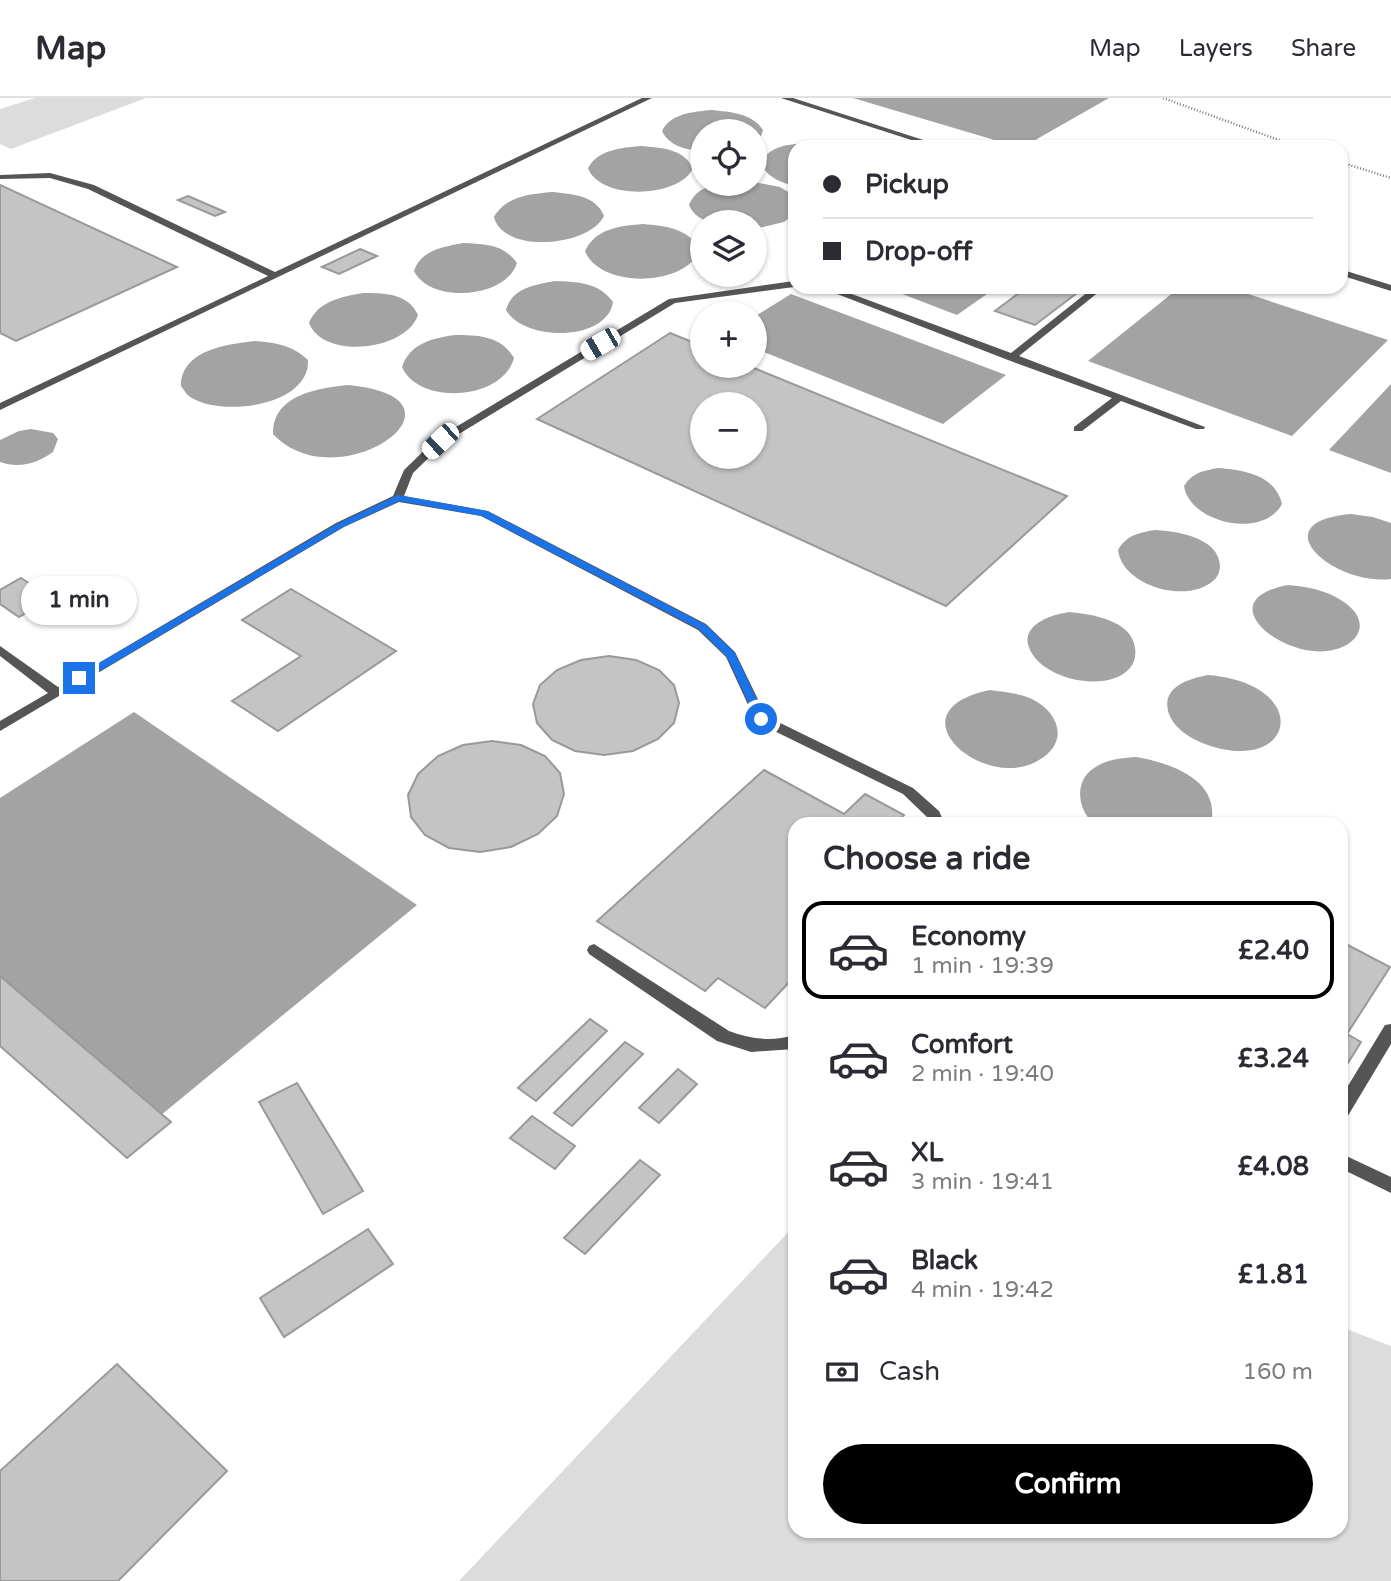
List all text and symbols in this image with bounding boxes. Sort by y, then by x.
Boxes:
text: Map [35,29,106,68]
text: Map [1089,34,1141,63]
text: Layers [1179,34,1253,63]
text: Share [1291,34,1356,63]
map controls [690,119,767,469]
button: locate [690,119,767,196]
text: Pickup [865,169,949,200]
button: layers [690,210,767,287]
text: Drop-off [865,236,972,267]
button: + [690,301,767,378]
car [577,324,624,364]
button: − [690,392,767,469]
car [418,419,463,463]
callout: 1 min [21,576,137,626]
text: 1 min [48,586,110,614]
route end [63,662,95,694]
route start [745,703,777,735]
text: Choose a ride [823,840,1030,878]
icon: car [827,919,890,982]
text: Economy [911,921,1026,952]
text: £2.40 [1238,935,1309,966]
text: 1 min · 19:39 [911,952,1054,980]
icon: car [827,1027,890,1090]
text: Comfort [911,1029,1013,1060]
text: £3.24 [1238,1043,1309,1074]
text: 2 min · 19:40 [911,1060,1054,1088]
icon: car [827,1135,890,1198]
text: XL [911,1137,943,1168]
text: £4.08 [1238,1151,1309,1182]
text: 3 min · 19:41 [911,1168,1054,1196]
icon: car [827,1243,890,1306]
text: Black [911,1245,978,1276]
text: £1.81 [1238,1259,1309,1290]
text: 4 min · 19:42 [911,1276,1054,1304]
icon: cash [823,1353,861,1391]
text: Cash [879,1356,940,1387]
text: 160 m [1243,1358,1313,1386]
button: Confirm [823,1444,1313,1524]

